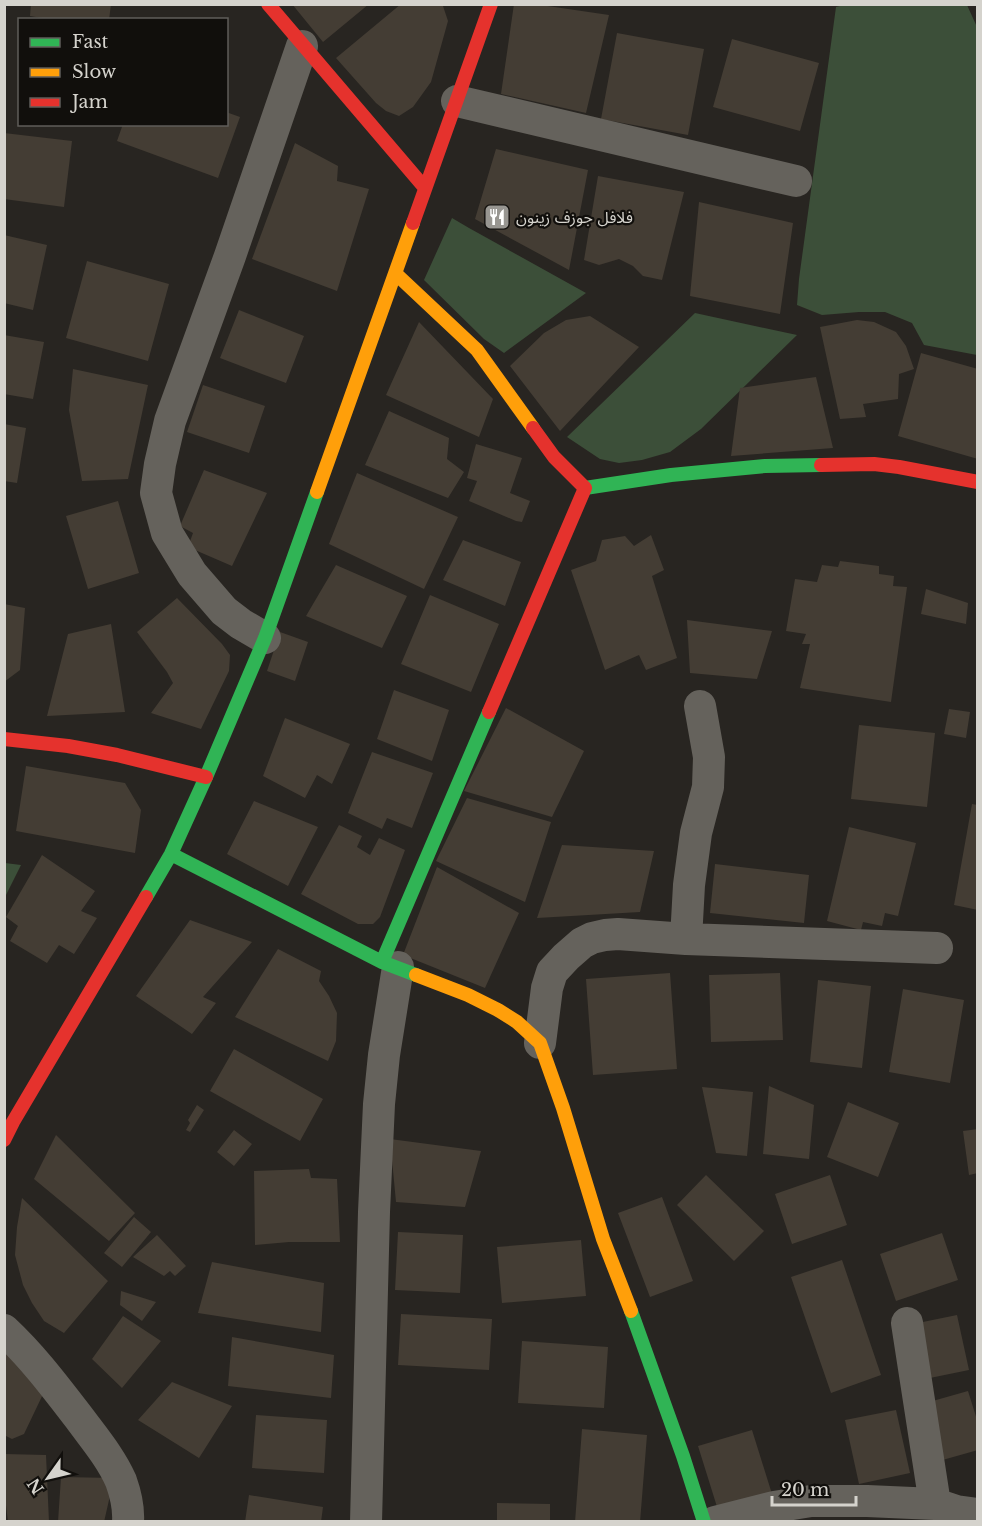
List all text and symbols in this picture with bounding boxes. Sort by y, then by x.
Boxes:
legend [18,18,228,126]
text: Fast [72,31,109,53]
text: Slow [72,61,117,83]
text: Jam [70,91,108,113]
restaurant icon: فلافل جوزف زينون [482,202,512,232]
place label: فلافل جوزف زينون [516,207,633,227]
north arrow [18,1448,78,1508]
scale bar [772,1469,856,1507]
text: N [23,1475,48,1498]
text: 20 m [781,1479,829,1501]

